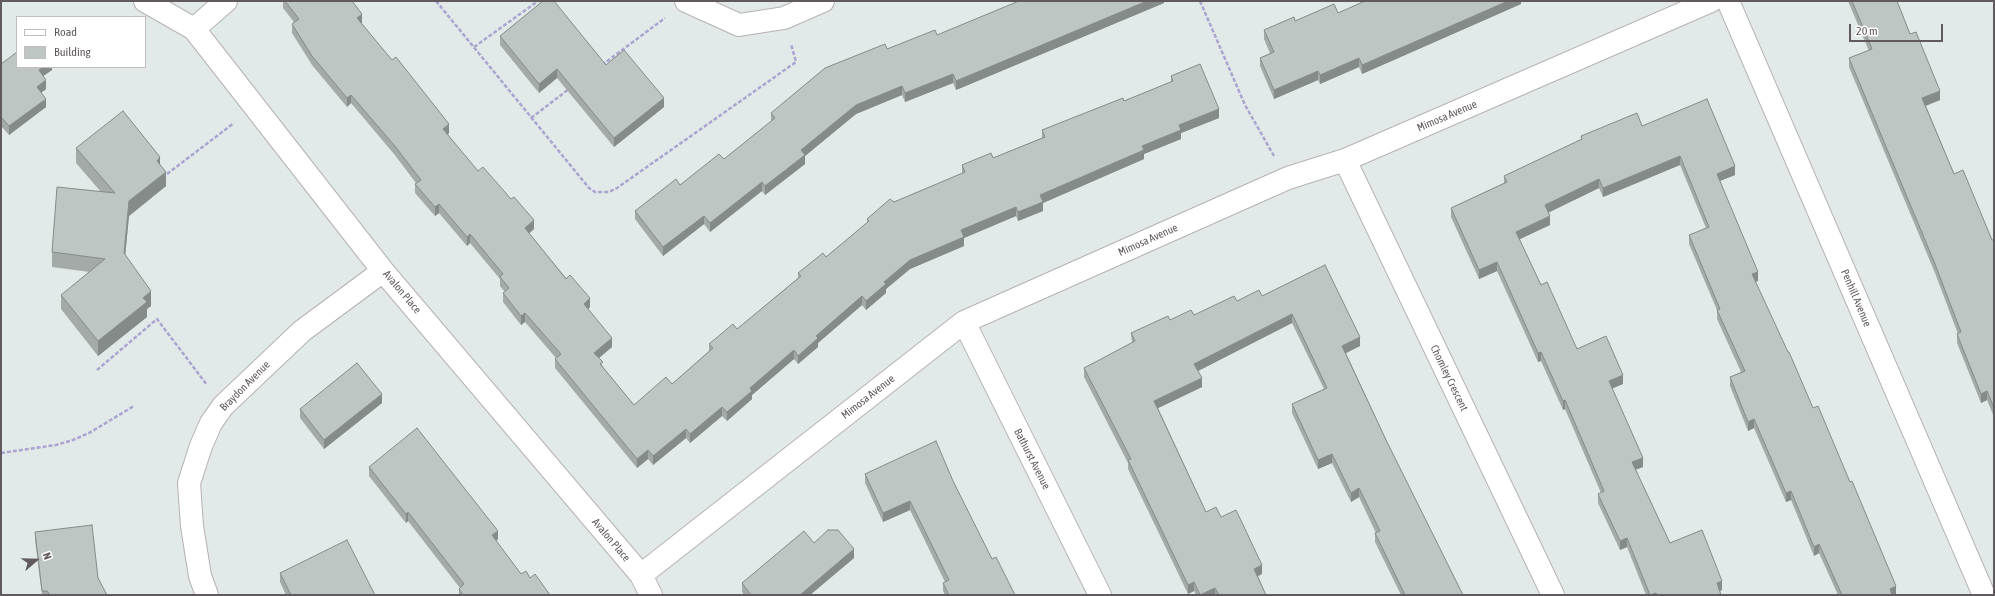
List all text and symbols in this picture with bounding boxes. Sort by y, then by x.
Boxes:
legend [16,16,146,68]
scale bar [1851,16,1945,42]
text: 20 m [1856,24,1878,38]
text: Road [54,25,77,39]
text: Building [54,45,91,59]
street label: Mimosa Avenue [1415,97,1479,135]
street label: Mimosa Avenue [1116,221,1180,259]
street label: Penhill Avenue [1838,267,1874,329]
street label: Avalon Place [380,268,424,316]
street label: Chomley Crescent [1427,343,1471,413]
street label: Braydon Avenue [217,358,273,414]
street label: Mimosa Avenue [839,372,897,422]
street label: Bathurst Avenue [1011,426,1053,492]
street label: Avalon Place [589,516,633,564]
north arrow [16,540,56,580]
text: N [41,551,54,561]

